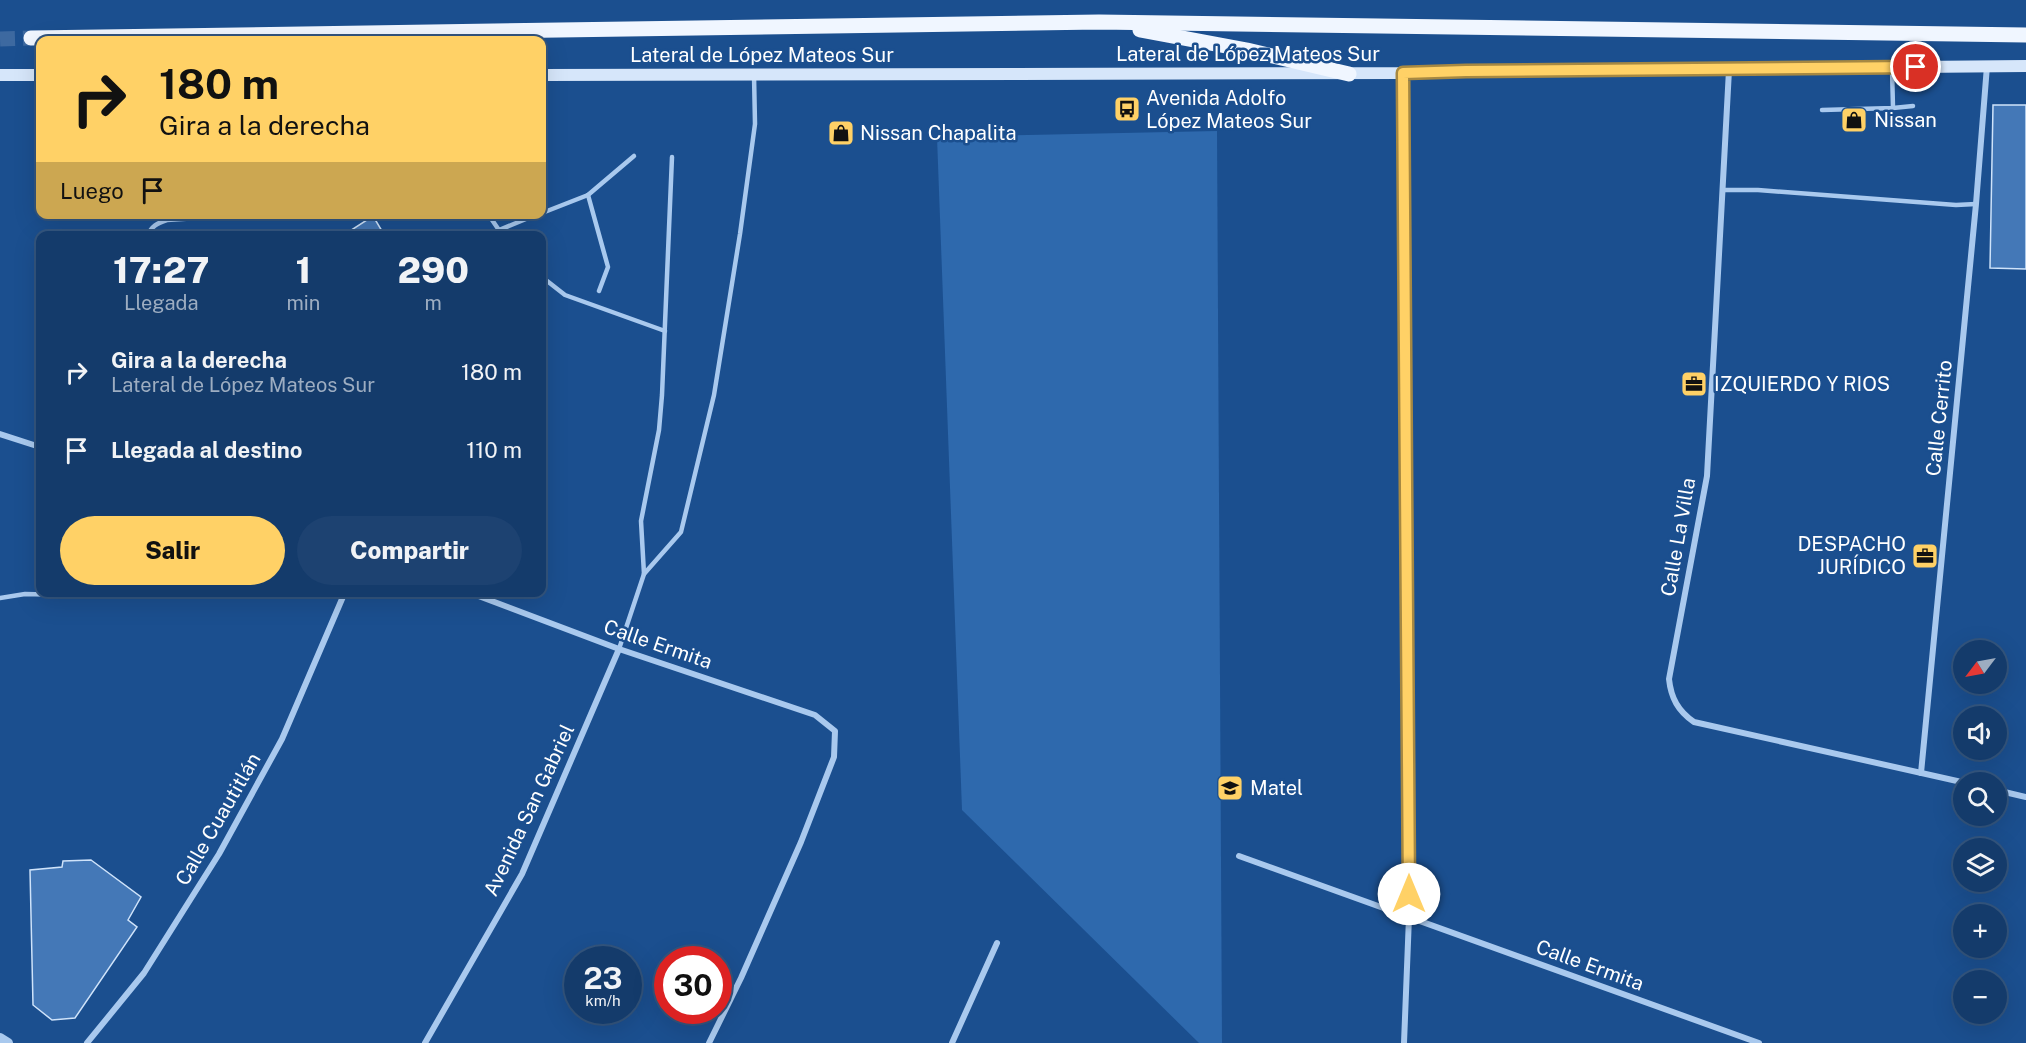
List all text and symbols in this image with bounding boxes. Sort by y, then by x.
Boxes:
pin [1890,41,1941,92]
street label: Lateral de López Mateos Sur [1116,42,1380,66]
street label: Lateral de López Mateos Sur [630,43,894,67]
icon: arrive [1899,50,1932,83]
text: 180 m [159,59,279,108]
icon: right [60,60,138,138]
place label: Avenida Adolfo López Mateos Sur [1146,86,1312,133]
bus stop icon: Avenida Adolfo López Mateos Sur [1112,94,1142,124]
shop icon: Nissan [1839,105,1869,135]
place label: Nissan [1874,108,1937,132]
text: Gira a la derecha [159,109,370,141]
shop icon: Nissan Chapalita [826,118,856,148]
place label: Nissan Chapalita [860,121,1017,145]
icon: arrive [136,174,169,207]
text: Luego [60,178,124,204]
text: 17:27 [113,249,209,291]
text: 1 [296,249,311,291]
text: 290 [397,249,469,291]
text: Llegada [124,291,199,315]
text: min [286,291,320,315]
text: m [425,291,442,315]
text: Gira a la derecha [111,347,287,373]
icon: right [60,356,93,389]
text: 180 m [461,359,522,385]
street label: Calle Cerrito [1921,359,1957,477]
office icon: IZQUIERDO Y RIOS [1679,369,1709,399]
place label: IZQUIERDO Y RIOS [1714,372,1890,396]
text: Lateral de López Mateos Sur [111,373,375,397]
icon: arrive [60,434,93,467]
text: Llegada al destino [111,437,302,463]
text: 110 m [466,437,522,463]
street label: Calle La Villa [1656,476,1700,598]
button: Salir [60,516,285,585]
button: Compartir [297,516,522,585]
place label: DESPACHO JURÍDICO [1798,532,1906,579]
office icon: DESPACHO JURÍDICO [1910,541,1940,571]
street label: Calle Ermita [601,614,715,674]
north arrow [1953,640,2007,694]
map controls [1953,640,2007,1024]
button: sound [1953,706,2007,760]
street label: Avenida San Gabriel [479,720,579,900]
street label: Calle Cuautitlán [170,748,266,890]
button: search [1953,772,2007,826]
school or university icon: Matel [1215,773,1245,803]
place label: Matel [1250,776,1303,800]
button: layers [1953,838,2007,892]
position arrow [1377,862,1441,926]
button: + [1953,904,2007,958]
street label: Calle Ermita [1533,934,1647,996]
speed limit sign: 30 [654,946,732,1024]
text: 23 [583,960,623,996]
button: − [1953,970,2007,1024]
text: km/h [585,992,621,1009]

